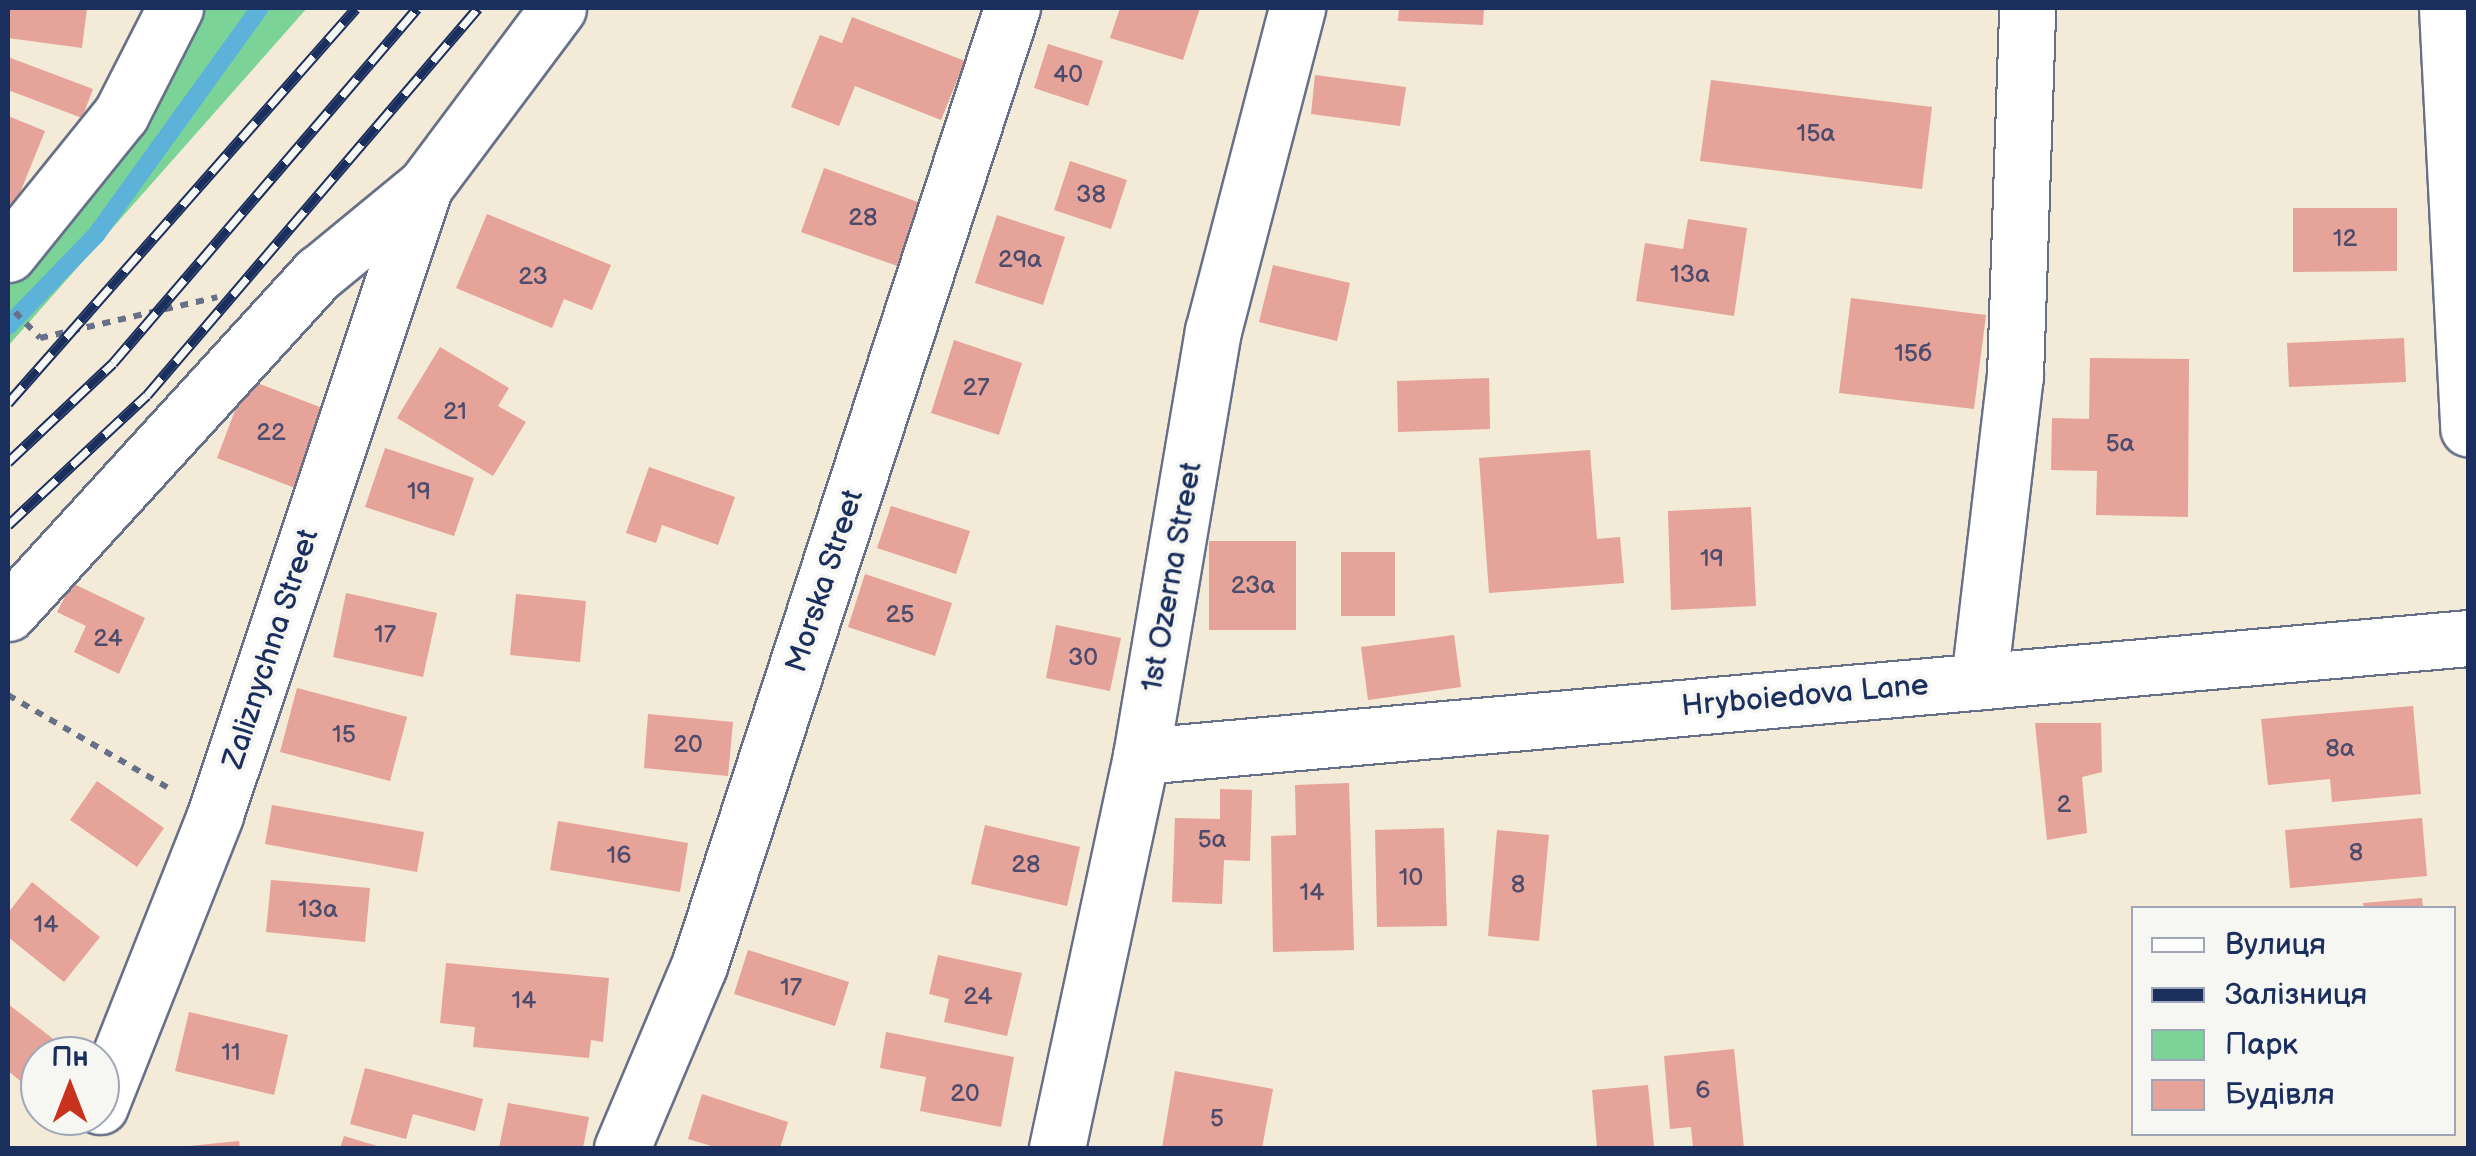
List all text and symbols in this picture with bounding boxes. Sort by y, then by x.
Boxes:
house number: 40 [1053,60,1083,90]
house number: 15а [1797,119,1835,149]
house number: 38 [1076,180,1106,210]
house number: 28 [848,203,878,233]
house number: 12 [2333,224,2357,254]
house number: 29а [998,245,1042,275]
house number: 13а [1670,260,1710,290]
house number: 23 [518,262,548,292]
house number: 15б [1894,339,1932,369]
house number: 27 [962,373,990,403]
house number: 21 [443,397,467,427]
house number: 22 [256,418,286,448]
house number: 5а [2105,429,2135,459]
street label: 1st Ozerna Street [1134,459,1210,695]
house number: 19 [407,477,431,507]
street label: Morska Street [778,485,872,677]
street label: Zaliznychna Street [215,525,327,773]
house number: 19 [1700,544,1724,574]
house number: 23а [1231,571,1275,601]
house number: 25 [885,600,915,630]
house number: 17 [374,620,396,650]
house number: 24 [93,624,123,654]
house number: 30 [1068,643,1098,673]
street label: Hryboiedova Lane [1680,667,1930,725]
house number: 15 [332,720,356,750]
house number: 20 [673,730,703,760]
house number: 8а [2325,734,2355,764]
house number: 2 [2057,790,2071,820]
house number: 5а [1197,825,1227,855]
house number: 8 [2349,838,2363,868]
house number: 16 [607,841,631,871]
house number: 28 [1011,850,1041,880]
house number: 10 [1399,863,1423,893]
house number: 8 [1511,870,1525,900]
house number: 14 [1300,878,1324,908]
house number: 13а [298,895,338,925]
legend [2131,906,2456,1136]
house number: 14 [34,910,58,940]
text: Вулиця [2225,927,2326,963]
house number: 17 [780,973,802,1003]
text: Залізниця [2225,977,2367,1013]
house number: 24 [963,982,993,1012]
house number: 14 [512,986,536,1016]
text: Парк [2225,1027,2298,1063]
north arrow [20,1036,120,1136]
house number: 11 [221,1038,241,1068]
text: Пн [51,1041,89,1074]
house number: 6 [1695,1076,1711,1106]
text: Будівля [2225,1077,2335,1113]
house number: 20 [950,1079,980,1109]
house number: 5 [1210,1104,1224,1134]

